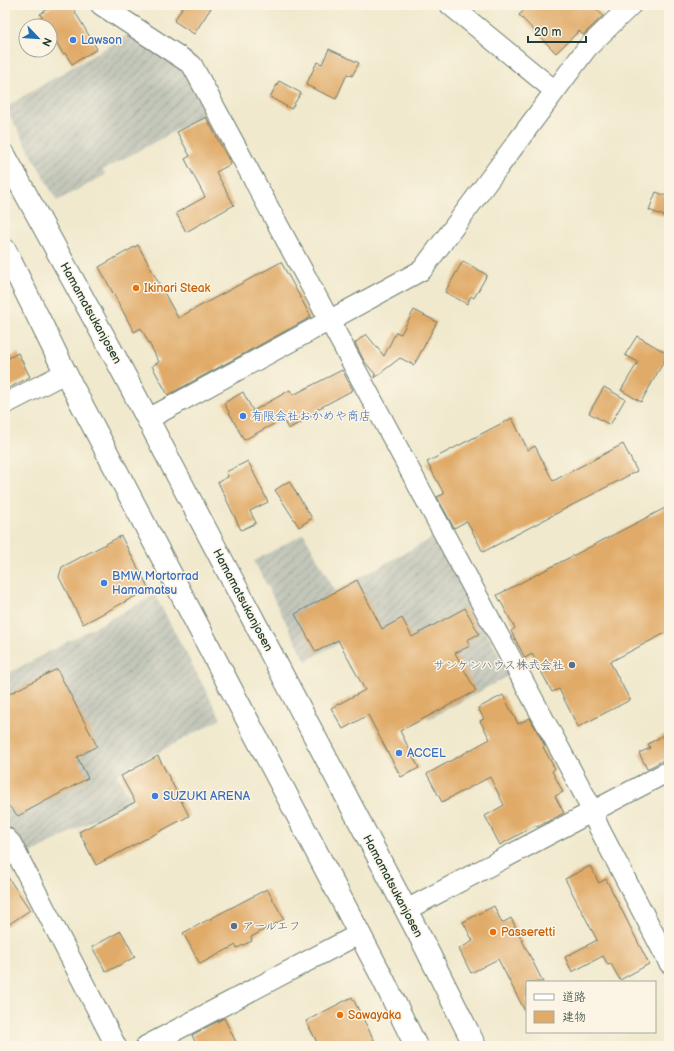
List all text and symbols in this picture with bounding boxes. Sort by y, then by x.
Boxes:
north arrow [18,18,58,58]
scale bar [528,18,586,44]
text: 20 m [534,25,561,40]
place label: Lawson [81,33,122,48]
marker: Lawson [68,35,78,45]
text: N [39,36,54,49]
street label: Hamamatsukanjosen [56,260,125,367]
place label: Ikinari Steak [144,281,211,296]
marker: Ikinari Steak [131,283,141,293]
place label: 有限会社おかめや商店 [251,409,371,424]
marker: 有限会社おかめや商店 [238,411,248,421]
street label: Hamamatsukanjosen [209,546,276,654]
place label: BMW Mortorrad Hamamatsu [112,569,199,598]
marker: BMW Mortorrad Hamamatsu [99,578,109,588]
place label: サンケンハウス株式会社 [433,658,564,673]
marker: サンケンハウス株式会社 [567,660,577,670]
place label: ACCEL [407,746,446,761]
marker: ACCEL [394,748,404,758]
place label: SUZUKI ARENA [163,789,251,804]
marker: SUZUKI ARENA [150,791,160,801]
street label: Hamamatsukanjosen [359,832,426,940]
place label: アールエフ [242,919,301,934]
marker: アールエフ [229,921,239,931]
place label: Passeretti [501,925,555,940]
marker: Passeretti [488,927,498,937]
legend [526,981,656,1033]
text: 道路 [562,990,586,1005]
place label: Sawayaka [348,1008,401,1023]
marker: Sawayaka [335,1010,345,1020]
text: 建物 [562,1010,586,1025]

